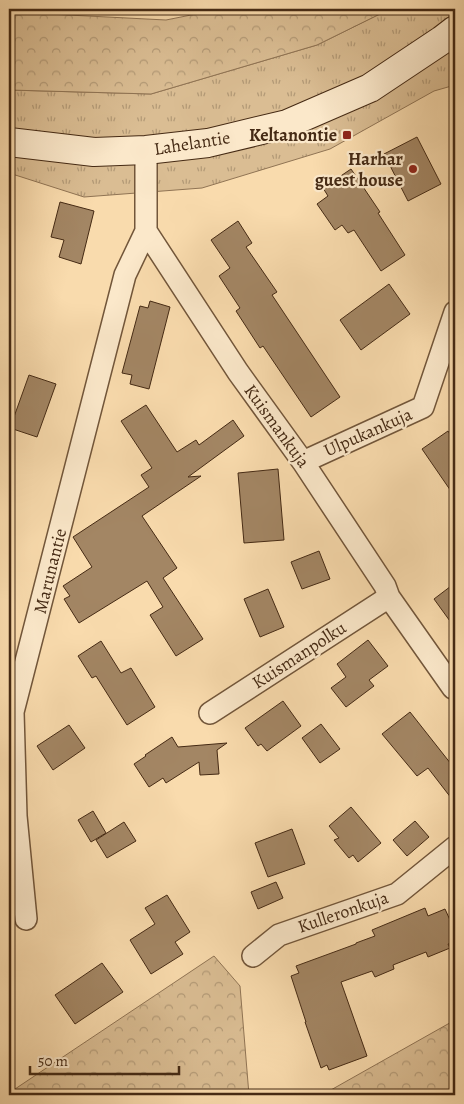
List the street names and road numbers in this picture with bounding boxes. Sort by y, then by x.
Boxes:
street label: Lahelantie [152,125,232,161]
street label: Kuismankuja [239,379,316,473]
street label: Ulpukankuja [320,402,417,462]
street label: Marunantie [28,526,72,616]
street label: Kuismanpolku [247,615,351,694]
street label: Kulleronkuja [294,885,392,939]

